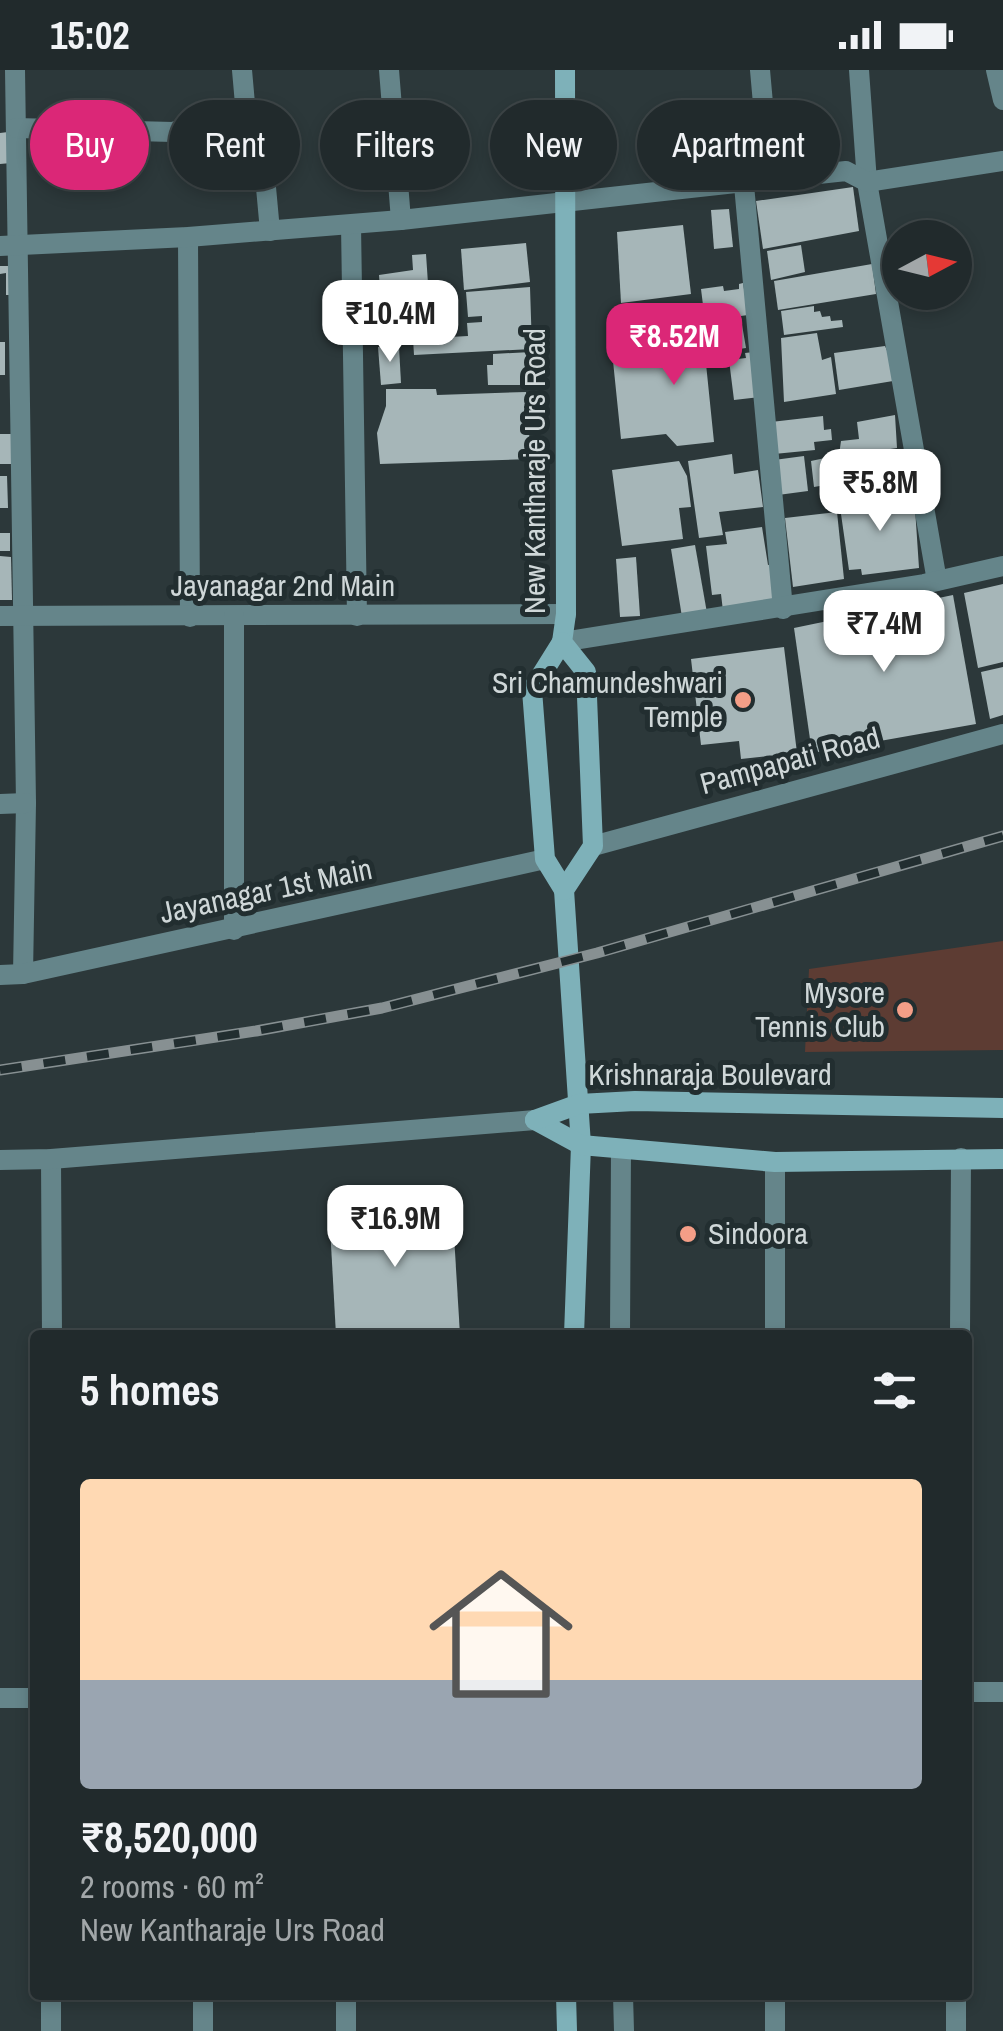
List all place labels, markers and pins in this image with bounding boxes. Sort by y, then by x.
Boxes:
pin: ₹10.4M [309,280,471,365]
pin: ₹8.52M [593,303,755,388]
pin: ₹5.8M [810,449,950,534]
pin: ₹7.4M [814,590,954,675]
place label: Sri Chamundeshwari Temple [492,662,723,736]
marker: Sri Chamundeshwari Temple [732,689,754,711]
place label: Mysore Tennis Club [755,972,885,1046]
marker: Mysore Tennis Club [894,999,916,1021]
pin: ₹16.9M [314,1185,476,1270]
place label: Sindoora [708,1213,808,1253]
marker: Sindoora [677,1223,699,1245]

